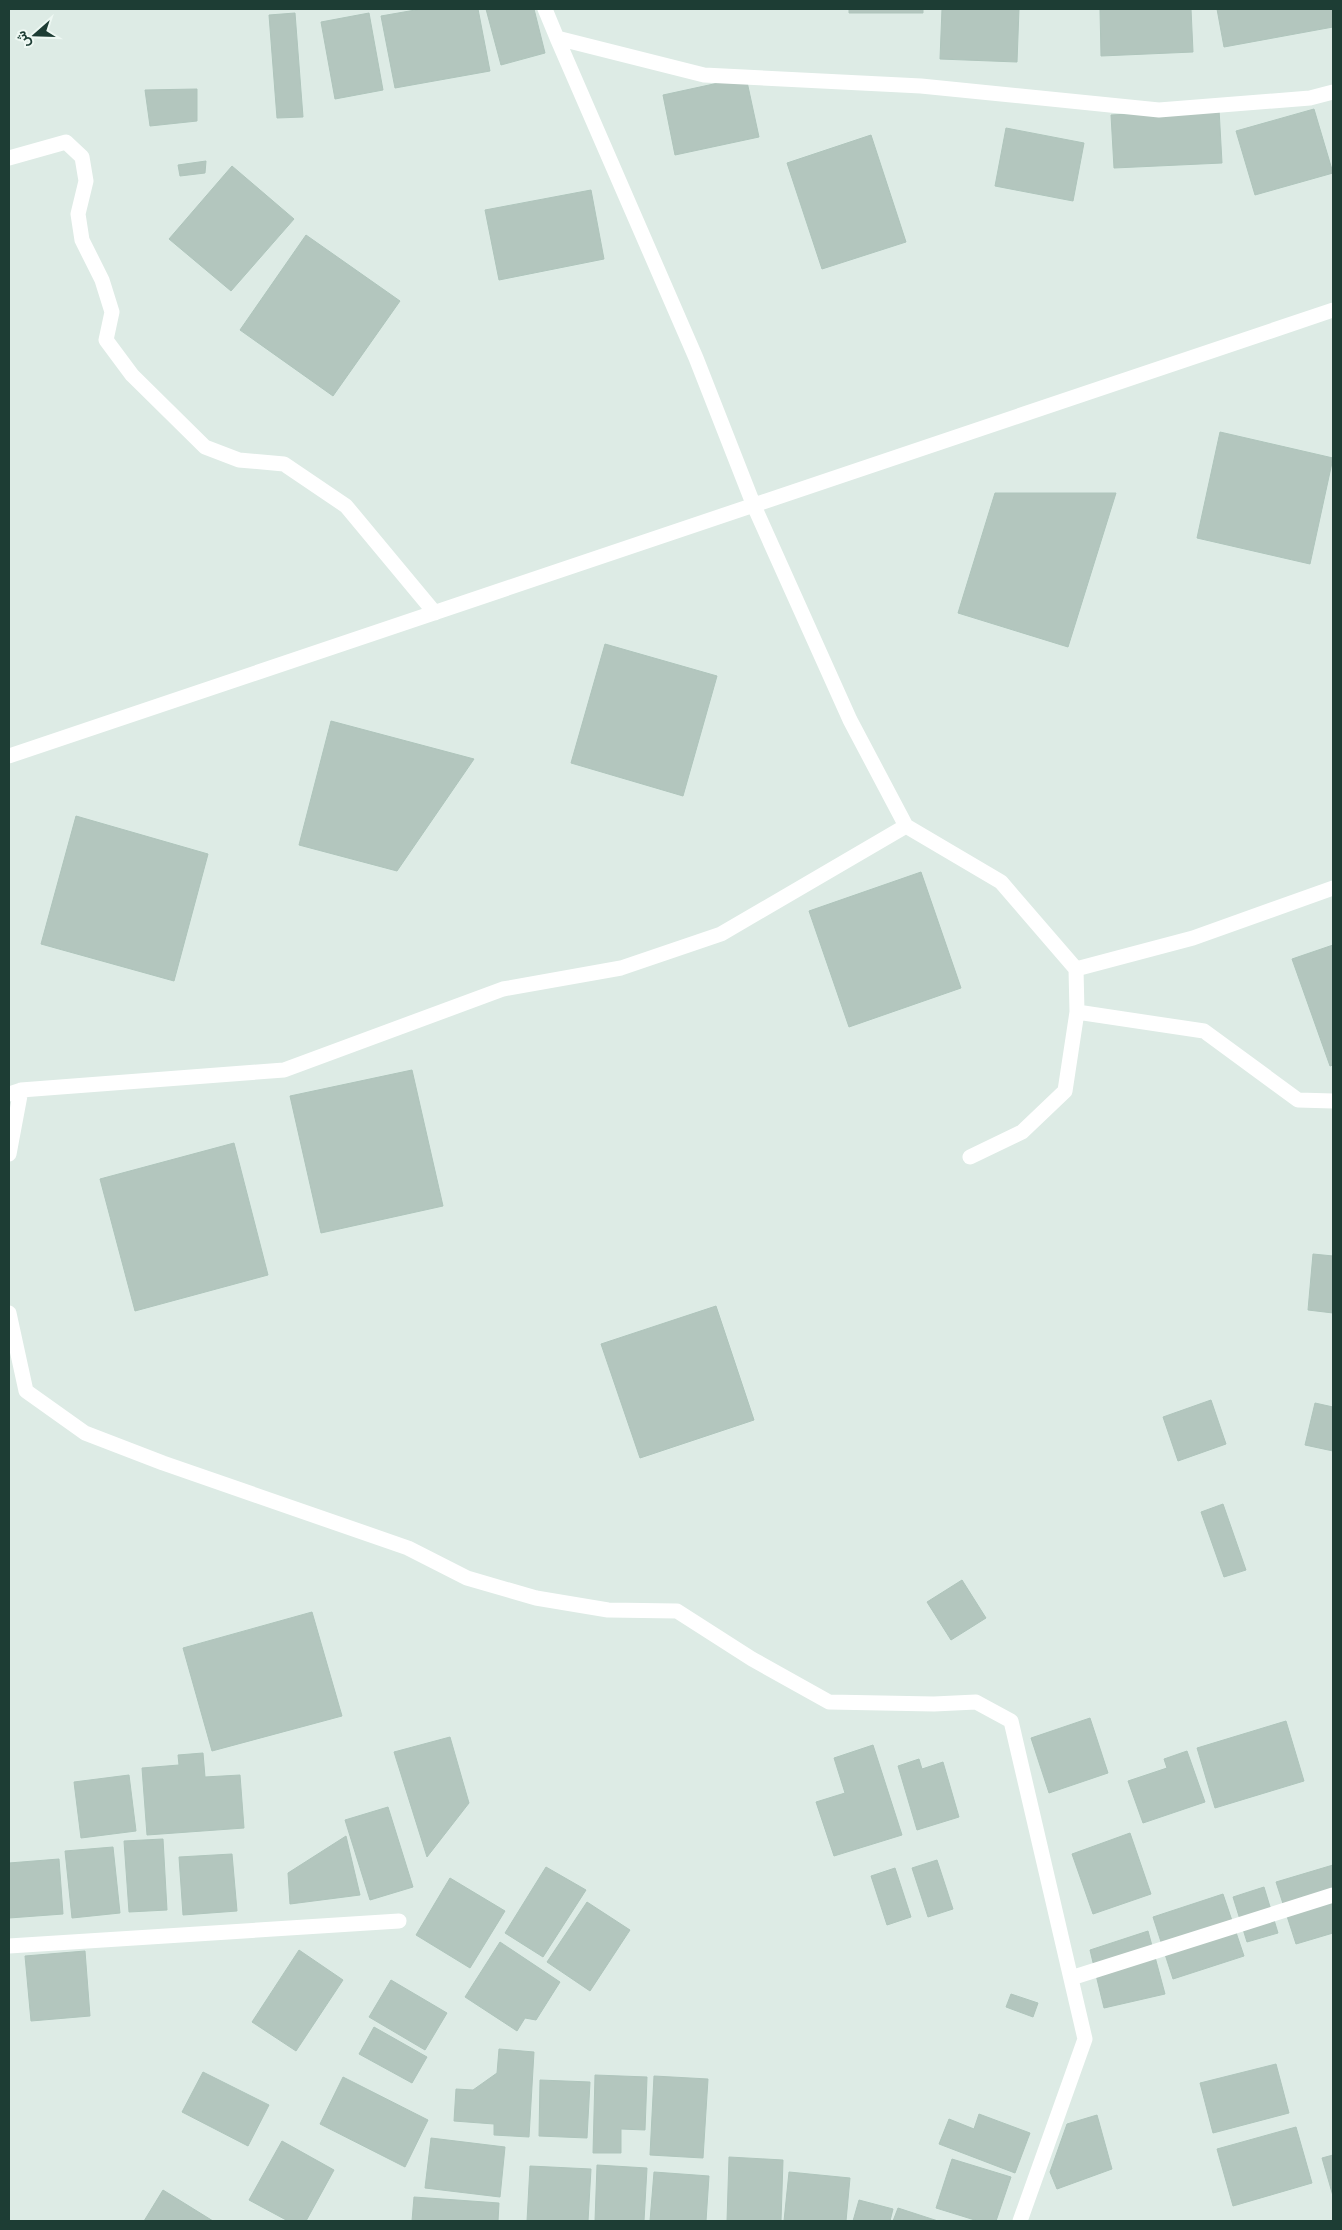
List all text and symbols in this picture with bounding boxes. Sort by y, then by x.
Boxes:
north arrow [10,10,60,60]
text: ش [12,28,34,50]

